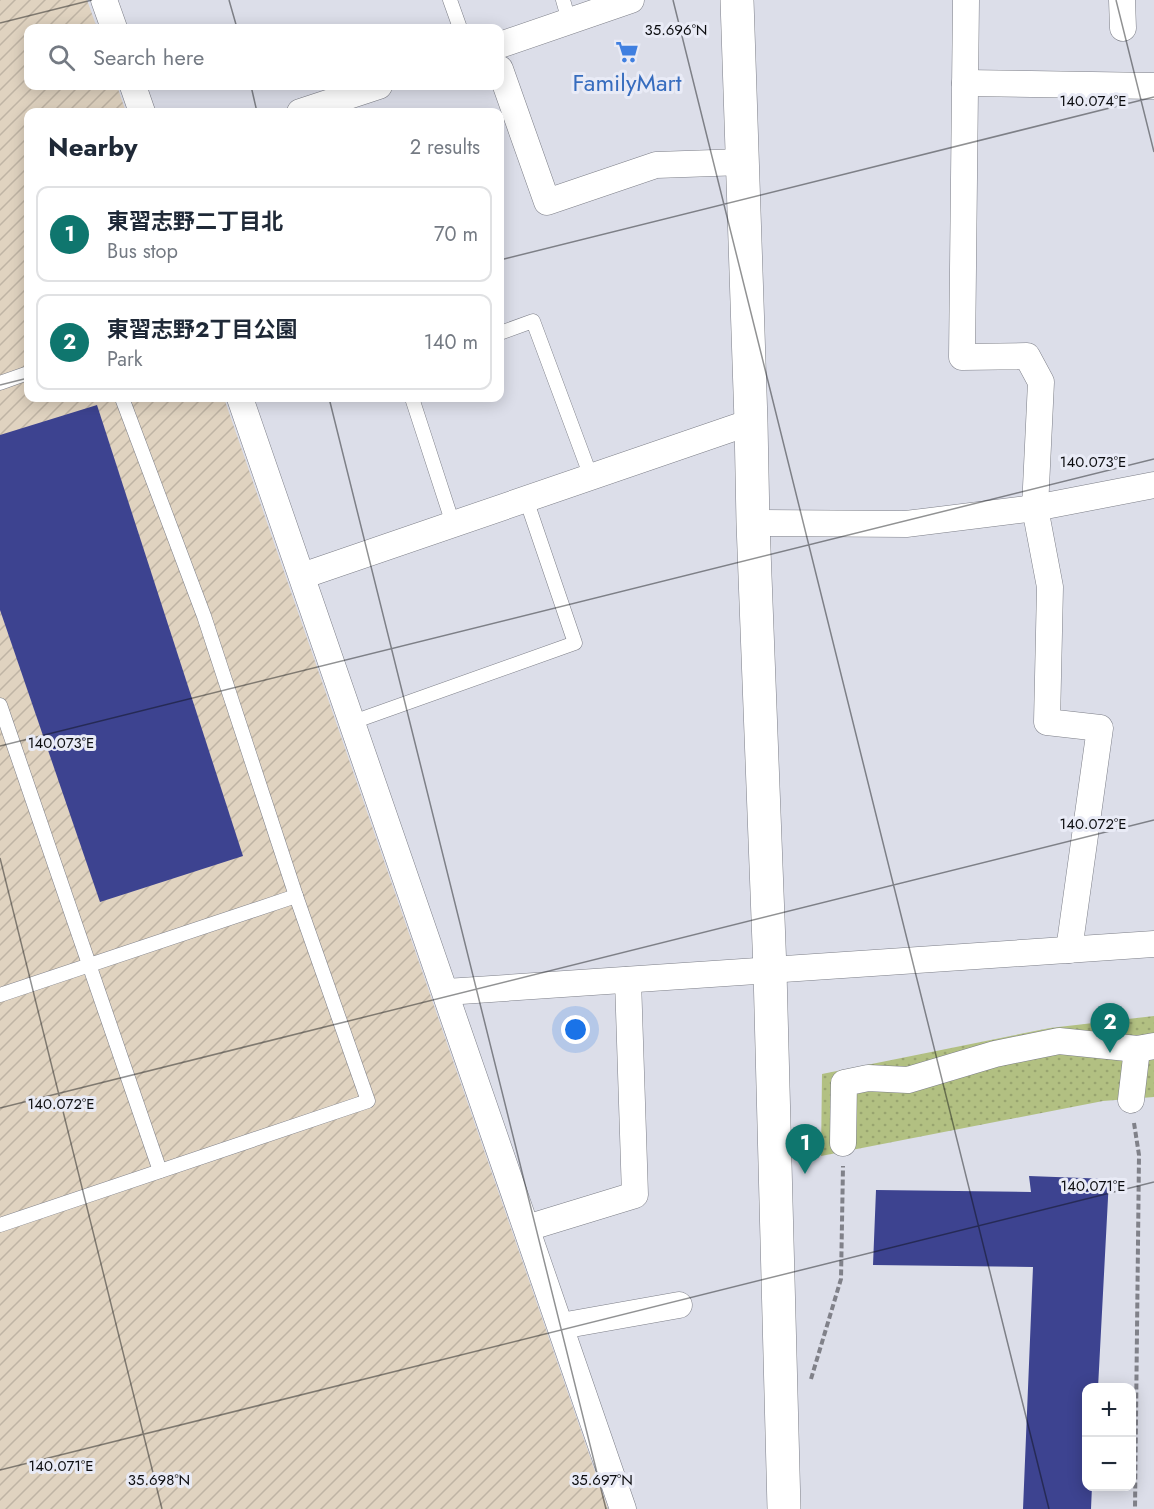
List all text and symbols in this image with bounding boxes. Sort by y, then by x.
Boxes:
text: 35.696°N [645,19,707,41]
search box [24,24,504,90]
supermarket icon: FamilyMart [614,39,640,65]
icon: search [45,41,78,74]
text: Search here [93,41,204,73]
place label: FamilyMart [573,65,682,100]
text: 140.074°E [1059,90,1127,112]
text: Nearby [48,128,137,166]
text: 2 results [410,133,480,162]
text: 東習志野二丁目北 [107,205,283,237]
text: 1 [64,220,75,249]
text: 70 m [434,220,478,249]
text: Bus stop [107,237,178,266]
text: 東習志野2丁目公園 [107,313,297,345]
text: 2 [63,328,76,357]
text: 140 m [424,328,478,357]
text: Park [107,345,143,374]
text: 140.073°E [1060,451,1126,473]
text: 140.073°E [28,732,94,754]
text: 140.072°E [1060,813,1126,835]
pin: 2 [1090,1004,1130,1053]
your location [561,1015,590,1044]
text: 140.072°E [28,1093,94,1115]
pin: 1 [786,1124,824,1174]
text: 140.071°E [1060,1175,1126,1197]
map controls [1082,1383,1136,1491]
button: + [1082,1383,1136,1437]
button: − [1082,1437,1136,1491]
text: 140.071°E [28,1455,94,1477]
text: 35.698°N [128,1469,190,1491]
text: 35.697°N [571,1469,633,1491]

